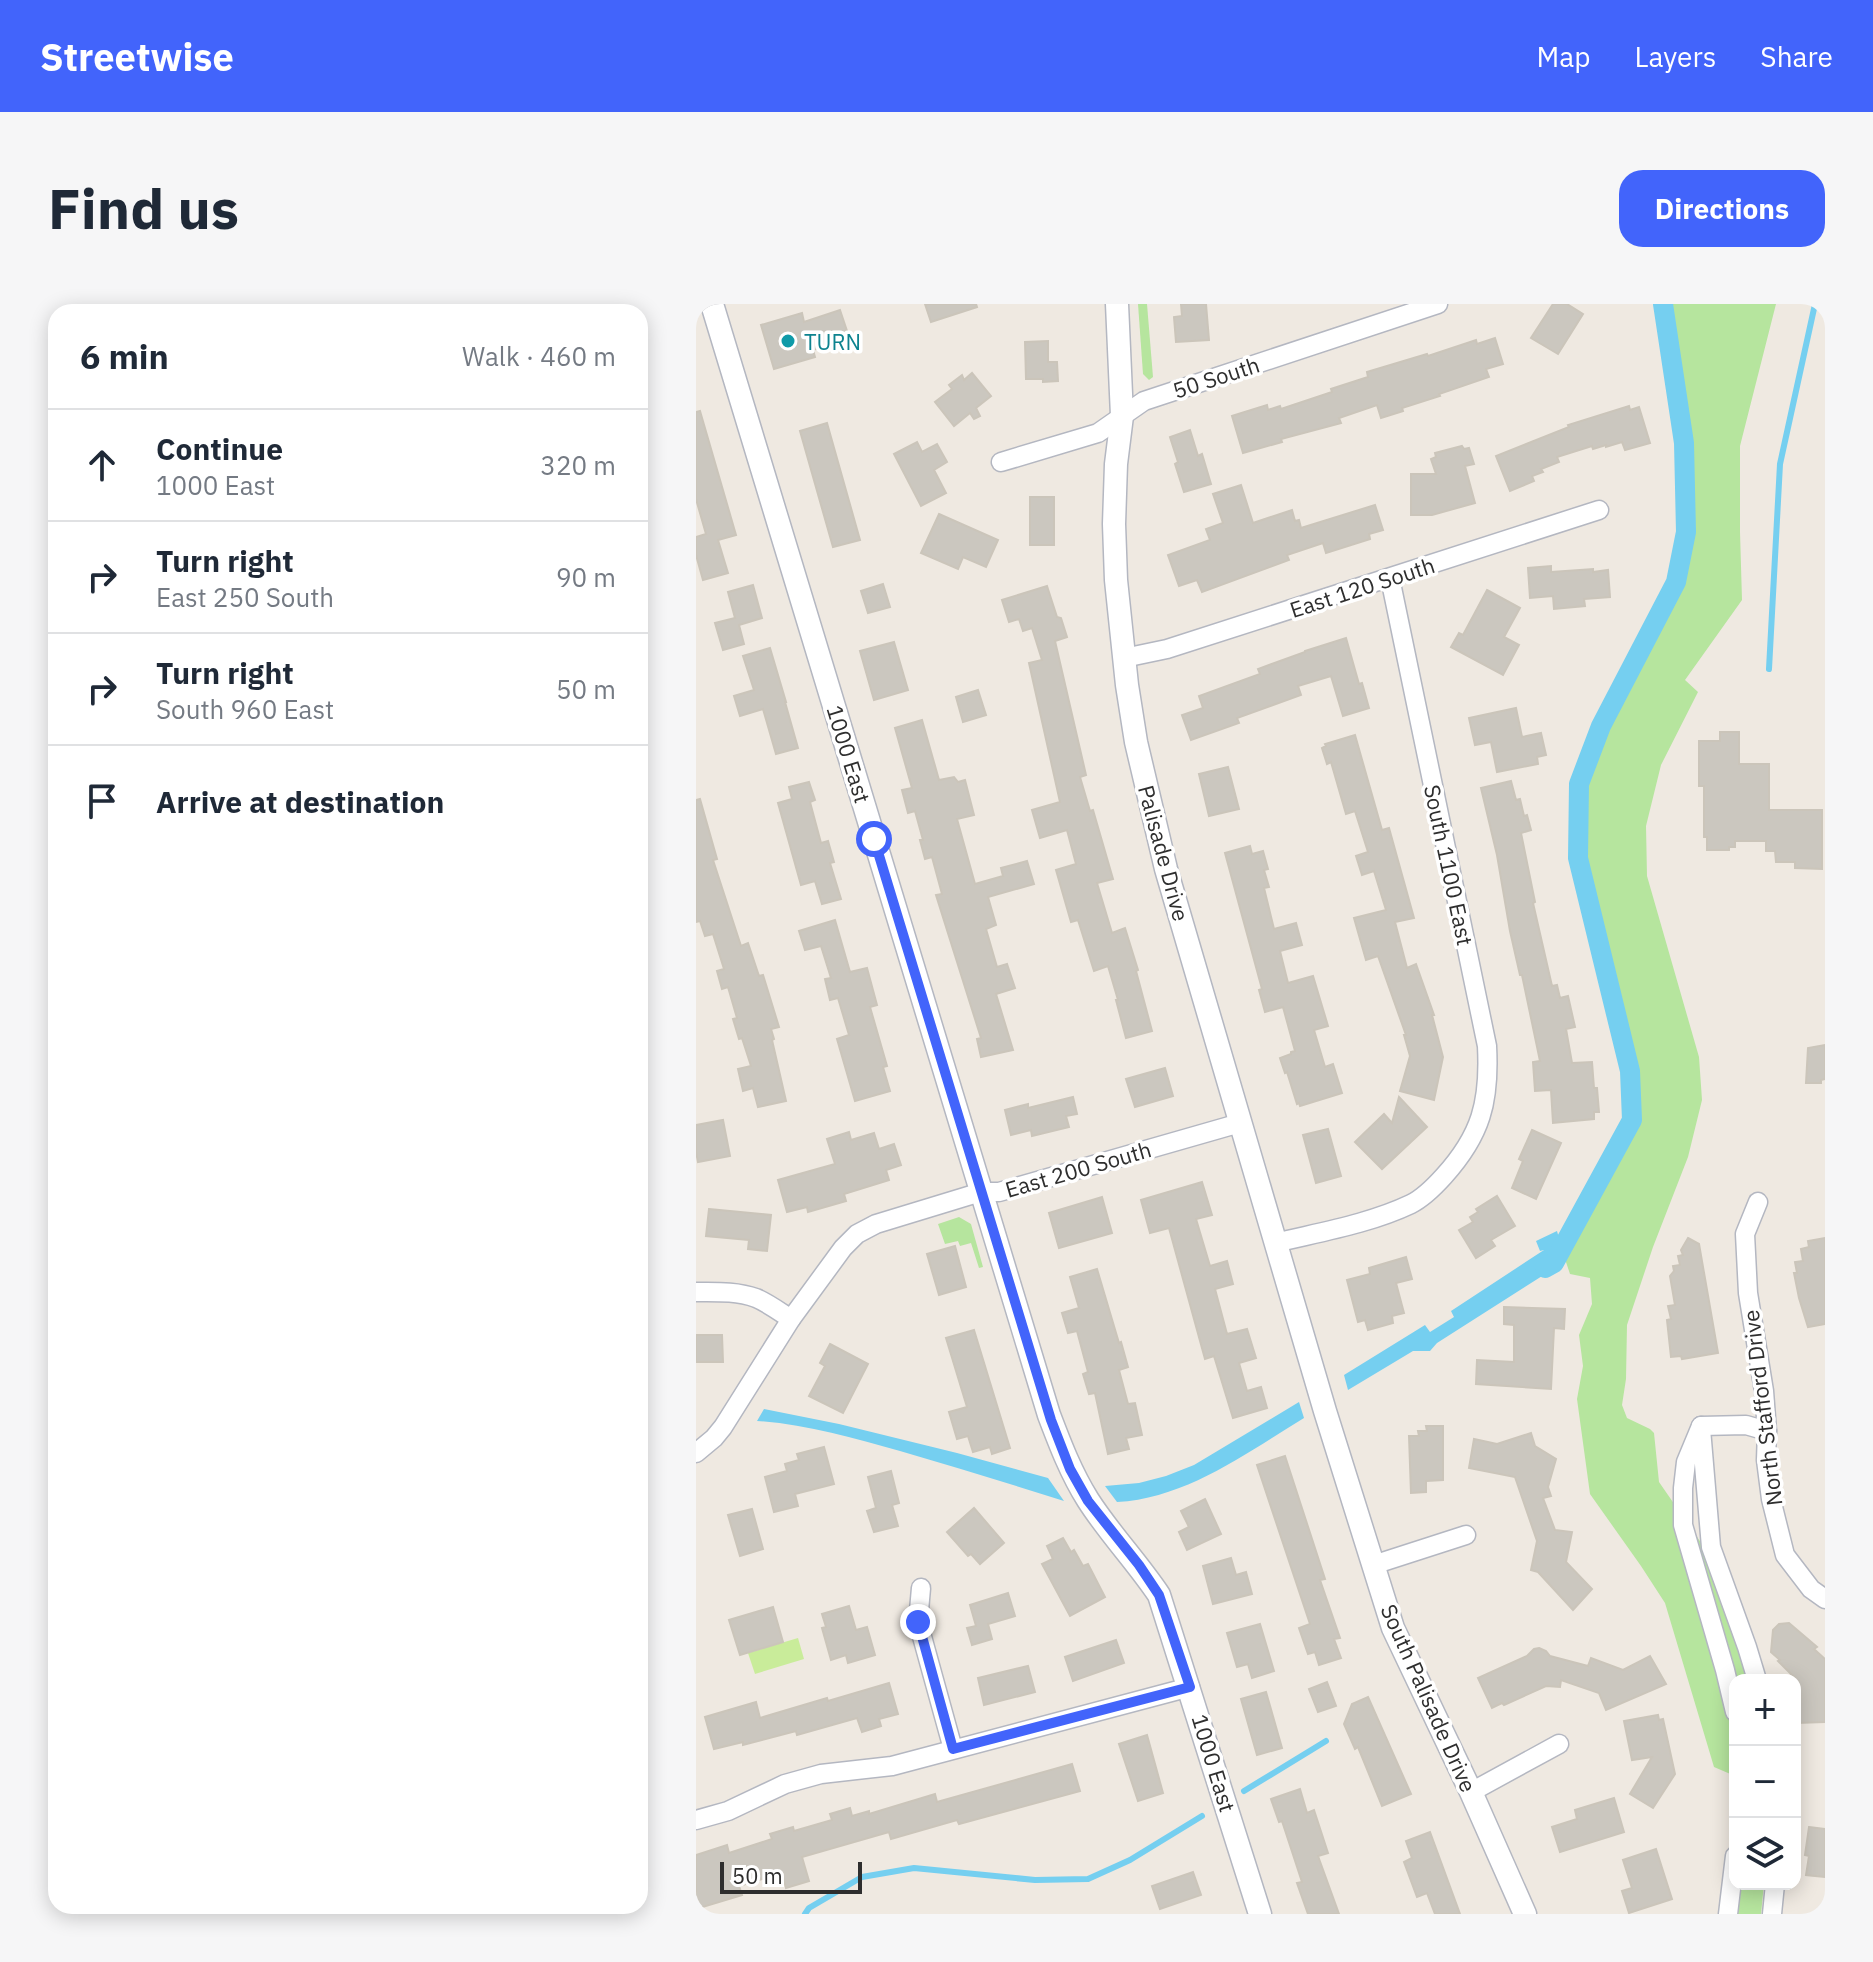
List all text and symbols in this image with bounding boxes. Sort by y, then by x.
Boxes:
text: Streetwise [40,32,234,81]
text: Map [1536,38,1590,75]
text: Layers [1634,38,1716,75]
text: Share [1760,38,1833,75]
button: Directions [1619,170,1825,247]
text: Find us [48,172,239,244]
place label: TURN [804,327,861,356]
marker: TURN [779,332,797,350]
text: 6 min [80,334,169,378]
text: Walk · 460 m [462,339,616,373]
street label: 50 South [1169,349,1263,405]
text: Continue [156,429,283,468]
icon: ahead [80,443,124,487]
text: 320 m [540,448,616,482]
text: 1000 East [156,468,275,502]
text: Turn right [156,541,294,580]
street label: East 120 South [1286,550,1438,624]
icon: right [80,555,124,599]
text: 90 m [556,560,616,594]
text: East 250 South [156,580,334,614]
text: Turn right [156,653,294,692]
icon: right [80,667,124,711]
text: 50 m [556,672,616,706]
text: South 960 East [156,692,334,726]
street label: 1000 East [820,702,878,806]
icon: arrive [80,779,124,823]
text: Arrive at destination [156,782,444,821]
street label: Palisade Drive [1132,782,1196,924]
street label: South 1100 East [1418,782,1480,948]
route start [856,821,892,857]
street label: East 200 South [1002,1134,1154,1204]
street label: North Stafford Drive [1736,1308,1788,1508]
street label: South Palisade Drive [1374,1599,1484,1797]
route end [900,1604,936,1640]
map controls [1729,1674,1801,1890]
button: + [1729,1674,1801,1746]
street label: 1000 East [1185,1711,1243,1815]
button: − [1729,1746,1801,1818]
button: layers [1729,1818,1801,1890]
scale bar [720,1858,862,1894]
text: 50 m [732,1861,783,1890]

